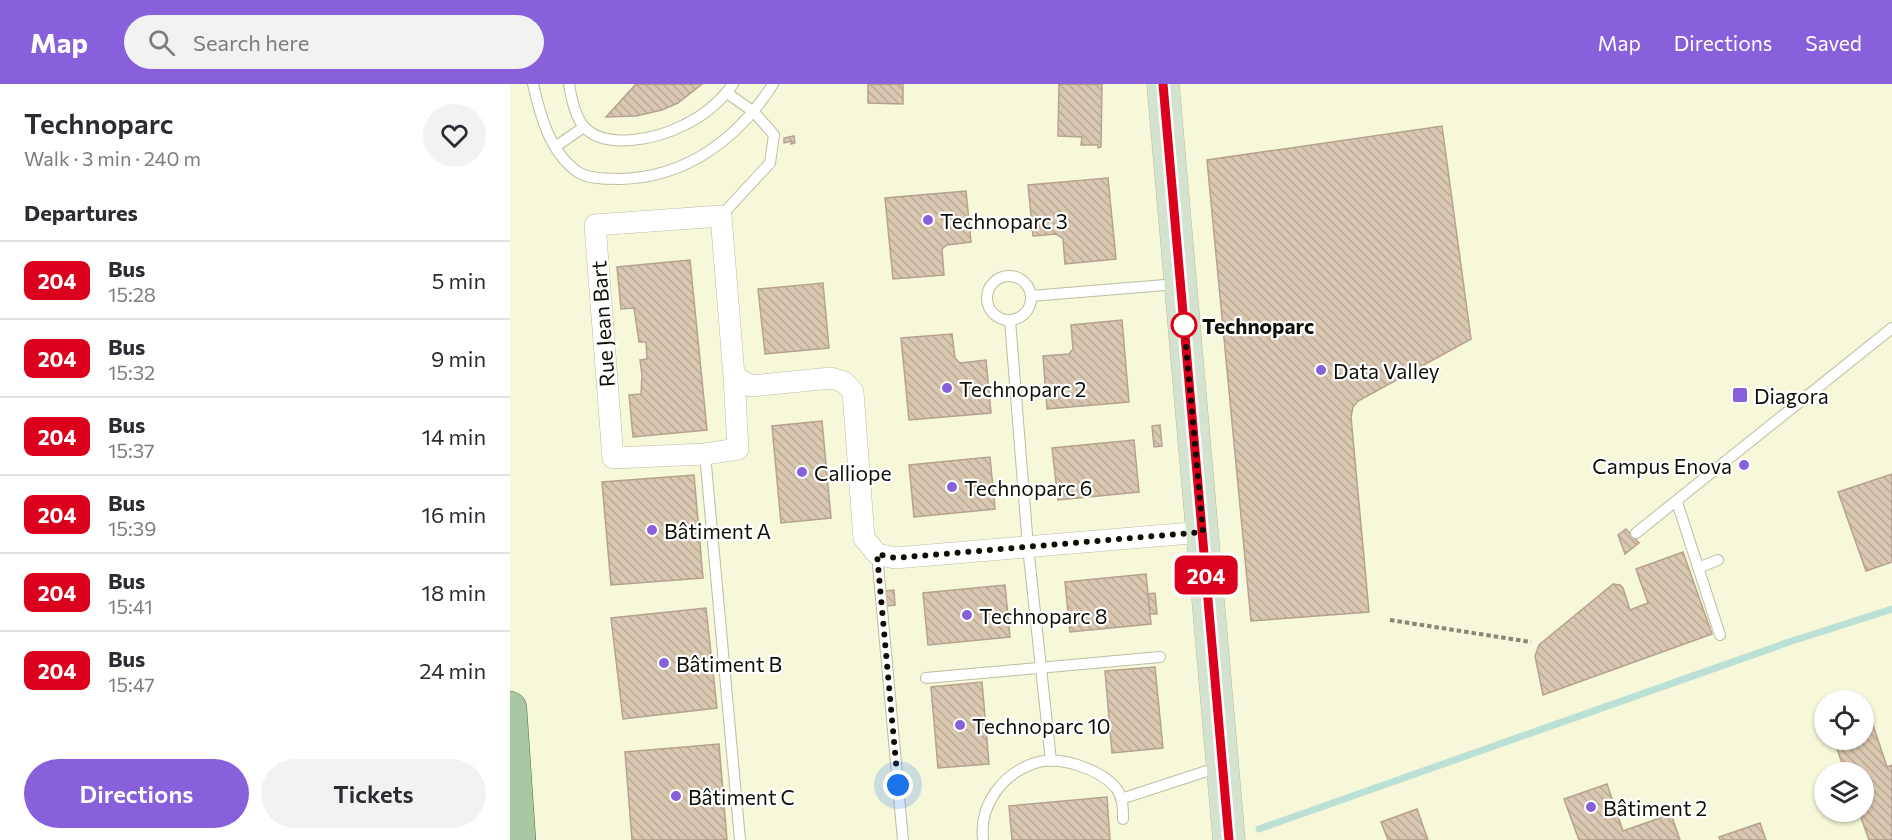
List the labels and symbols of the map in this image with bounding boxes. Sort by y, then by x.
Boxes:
place label: Technoparc 3 [940,208,1068,233]
marker: Technoparc 3 [921,213,935,227]
street label: Rue Jean Bart [585,260,619,388]
marker: Technoparc [1171,312,1197,338]
place label: Technoparc [1202,313,1314,338]
place label: Data Valley [1333,358,1440,383]
marker: Data Valley [1314,363,1328,377]
place label: Technoparc 2 [959,376,1086,401]
marker: Technoparc 2 [940,381,954,395]
place label: Diagora [1754,383,1829,408]
marker: Diagora [1731,386,1749,404]
place label: Campus Enova [1592,453,1732,478]
marker: Campus Enova [1737,458,1751,472]
place label: Calliope [814,460,891,485]
marker: Calliope [795,465,809,479]
place label: Technoparc 6 [964,475,1093,500]
marker: Technoparc 6 [945,480,959,494]
place label: Bâtiment A [664,518,771,543]
marker: Bâtiment A [645,523,659,537]
line badge: 204 [1172,556,1240,594]
place label: Technoparc 8 [979,603,1108,628]
marker: Technoparc 8 [960,608,974,622]
place label: Bâtiment B [676,651,782,676]
marker: Bâtiment B [657,656,671,670]
place label: Technoparc 10 [972,713,1110,738]
marker: Technoparc 10 [953,718,967,732]
your location [883,770,913,800]
place label: Bâtiment C [688,784,795,809]
marker: Bâtiment C [669,789,683,803]
place label: Bâtiment 2 [1603,795,1707,820]
marker: Bâtiment 2 [1584,800,1598,814]

